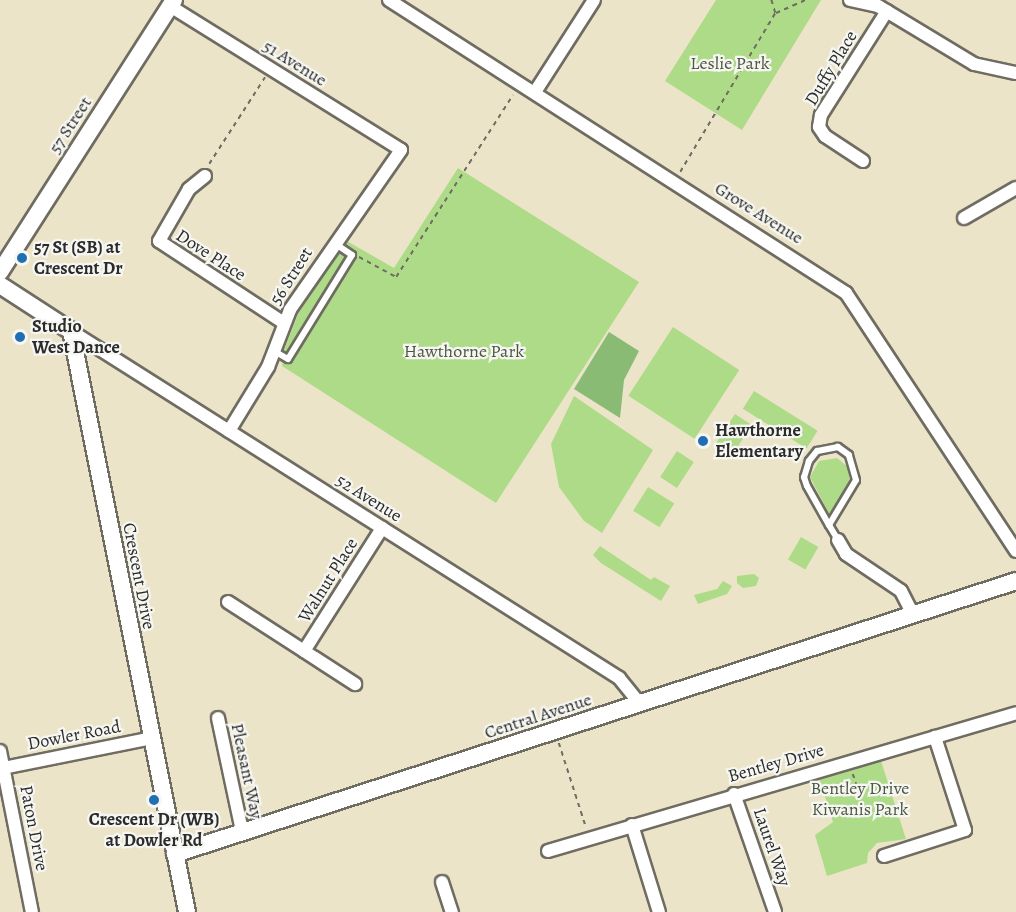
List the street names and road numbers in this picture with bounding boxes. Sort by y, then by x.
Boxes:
street label: Duffy Place [800,27,862,109]
street label: 51 Avenue [259,35,331,91]
street label: 57 Street [44,93,96,157]
street label: Grove Avenue [711,177,807,249]
street label: Dove Place [172,224,250,286]
street label: 56 Street [265,243,317,309]
street label: 52 Avenue [332,469,406,527]
street label: Crescent Drive [118,521,160,631]
street label: Walnut Place [294,534,362,626]
street label: Central Avenue [482,689,594,743]
street label: Dowler Road [26,715,122,755]
street label: Pleasant Way [226,721,268,821]
street label: Bentley Drive [725,739,827,787]
street label: Paton Drive [15,783,53,873]
street label: Laurel Way [749,805,795,889]

